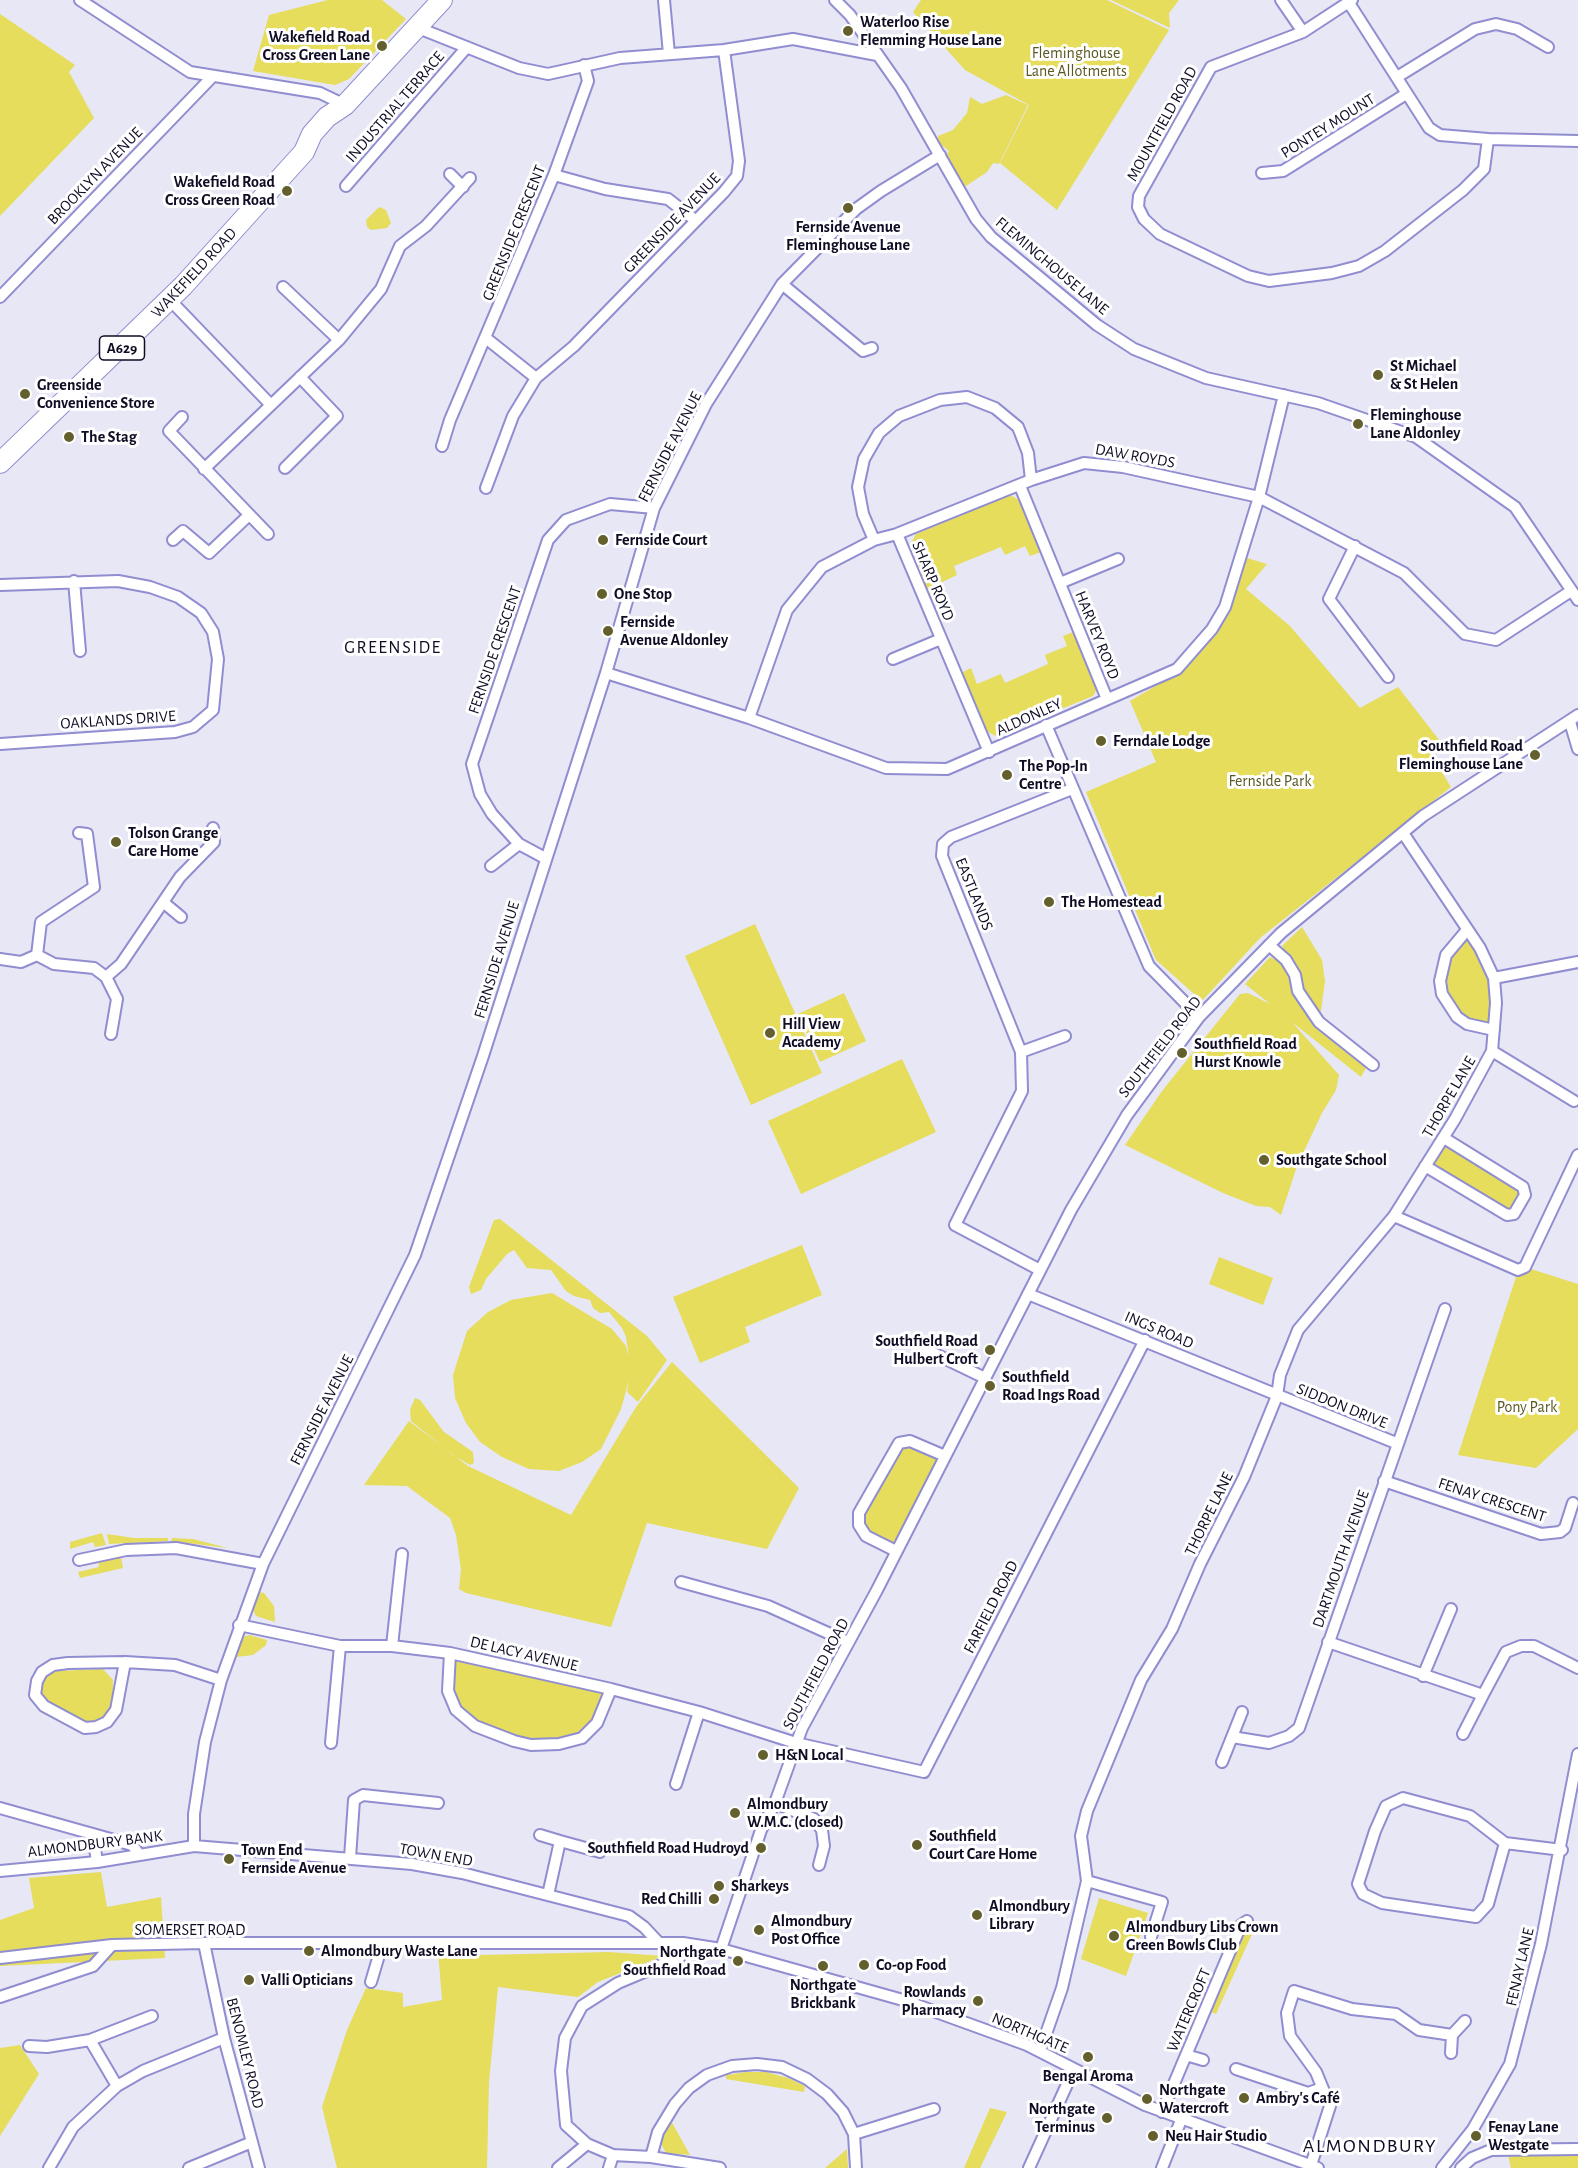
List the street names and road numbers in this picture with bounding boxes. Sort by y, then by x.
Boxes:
street label: INDUSTRIAL TERRACE [342,48,448,166]
street label: MOUNTFIELD ROAD [1123,63,1201,185]
street label: PONTEY MOUNT [1277,89,1379,163]
street label: BROOKLYN AVENUE [43,123,147,229]
street label: GREENSIDE CRESCENT [478,162,550,304]
street label: GREENSIDE AVENUE [619,169,725,277]
street label: FLEMINGHOUSE LANE [992,213,1112,319]
street label: WAKEFIELD ROAD [147,224,241,322]
road number: A629 [100,336,144,360]
street label: FERNSIDE AVENUE [634,389,706,505]
street label: DAW ROYDS [1094,440,1176,472]
street label: SHARP ROYD [908,538,958,624]
street label: FERNSIDE CRESCENT [464,584,526,716]
street label: HARVEY ROYD [1071,588,1123,682]
street label: ALDONLEY [993,694,1065,740]
street label: OAKLANDS DRIVE [60,706,176,734]
street label: EASTLANDS [951,855,997,933]
street label: FERNSIDE AVENUE [470,899,524,1021]
street label: SOUTHFIELD ROAD [1114,992,1206,1102]
street label: THORPE LANE [1418,1053,1480,1141]
street label: INGS ROAD [1122,1307,1196,1353]
street label: FERNSIDE AVENUE [286,1352,358,1468]
street label: SIDDON DRIVE [1294,1379,1390,1433]
street label: THORPE LANE [1180,1469,1238,1559]
street label: FENAY CRESCENT [1436,1474,1548,1526]
street label: DARTMOUTH AVENUE [1308,1488,1374,1630]
street label: FARFIELD ROAD [959,1557,1023,1657]
street label: SOUTHFIELD ROAD [779,1615,853,1733]
street label: DE LACY AVENUE [468,1632,580,1676]
street label: ALMONDBURY BANK [27,1826,163,1862]
street label: TOWN END [398,1839,474,1871]
street label: SOMERSET ROAD [135,1920,245,1940]
street label: FENAY LANE [1502,1926,1538,2008]
street label: WATERCROFT [1163,1965,1215,2055]
street label: BENOMLEY ROAD [222,1996,268,2110]
street label: NORTHGATE [989,2008,1071,2058]

